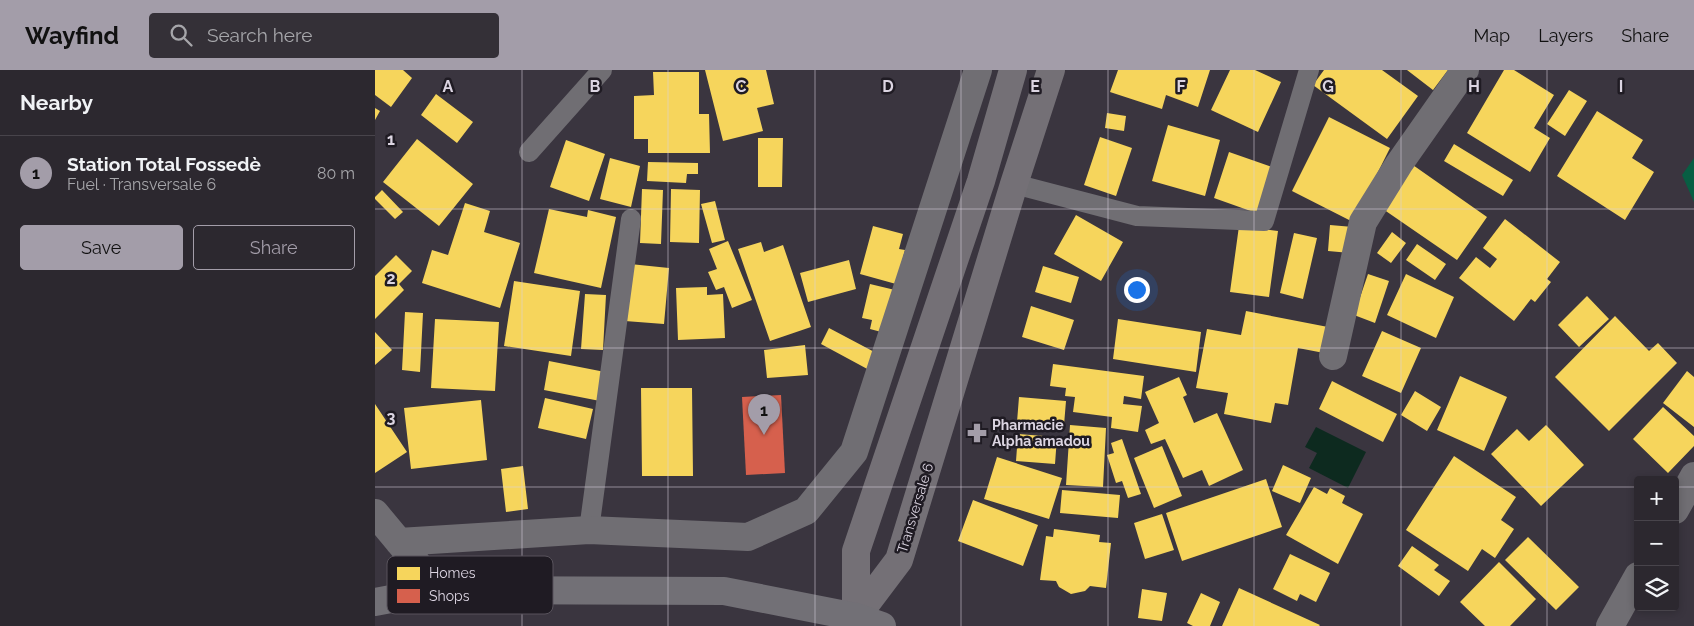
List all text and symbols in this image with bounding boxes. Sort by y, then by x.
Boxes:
search box [149,13,499,58]
text: Wayfind [25,21,119,50]
icon: search [167,21,195,49]
text: Search here [207,24,312,46]
text: Map [1474,25,1510,46]
text: Layers [1538,25,1593,46]
text: Share [1621,25,1669,46]
text: A [443,77,454,96]
text: B [590,77,601,96]
text: C [736,77,747,96]
text: D [882,77,894,96]
text: E [1030,77,1040,96]
text: F [1176,77,1186,96]
text: G [1322,77,1334,96]
text: H [1468,77,1480,96]
text: I [1619,77,1623,96]
text: Nearby [20,90,93,115]
text: 1 [387,130,395,149]
text: Station Total Fossedè [67,153,261,175]
text: 1 [32,164,40,183]
text: 80 m [317,164,355,183]
text: Fuel · Transversale 6 [67,175,216,194]
button: Save [20,225,183,270]
button: Share [193,225,355,270]
text: 2 [386,269,396,288]
your location [1124,277,1150,303]
pin: 1 [748,394,780,435]
text: 3 [387,408,396,427]
place label: Pharmacie Alpha amadou [992,417,1090,449]
pharmacy icon: Pharmacie Alpha amadou [966,422,988,444]
street label: Transversale 6 [894,461,936,555]
map controls [1634,476,1679,611]
button: + [1634,476,1679,521]
button: − [1634,521,1679,566]
legend [387,556,553,614]
text: Homes [429,565,476,581]
button: layers [1634,566,1679,611]
text: Shops [429,588,470,604]

